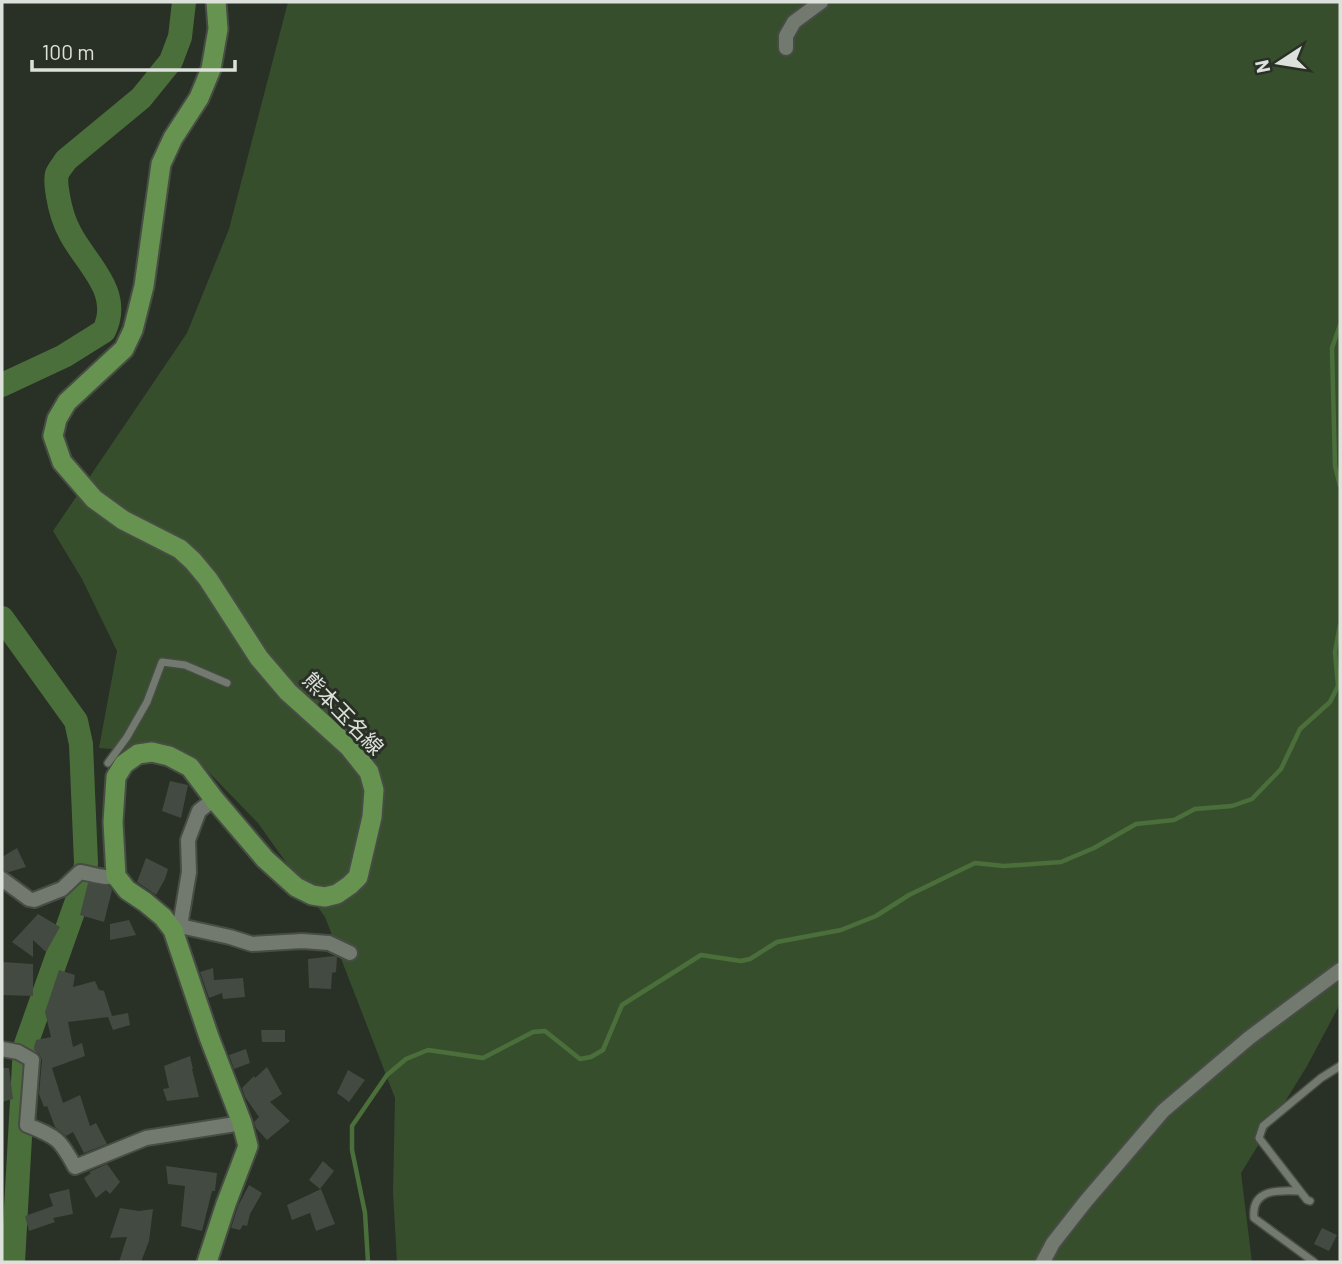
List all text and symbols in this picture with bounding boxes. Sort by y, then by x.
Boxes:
scale bar [32,28,234,72]
north arrow [1244,28,1314,98]
text: 100 m [42,39,95,64]
text: N [1249,58,1274,75]
street label: 熊本玉名線 [299,667,390,759]

